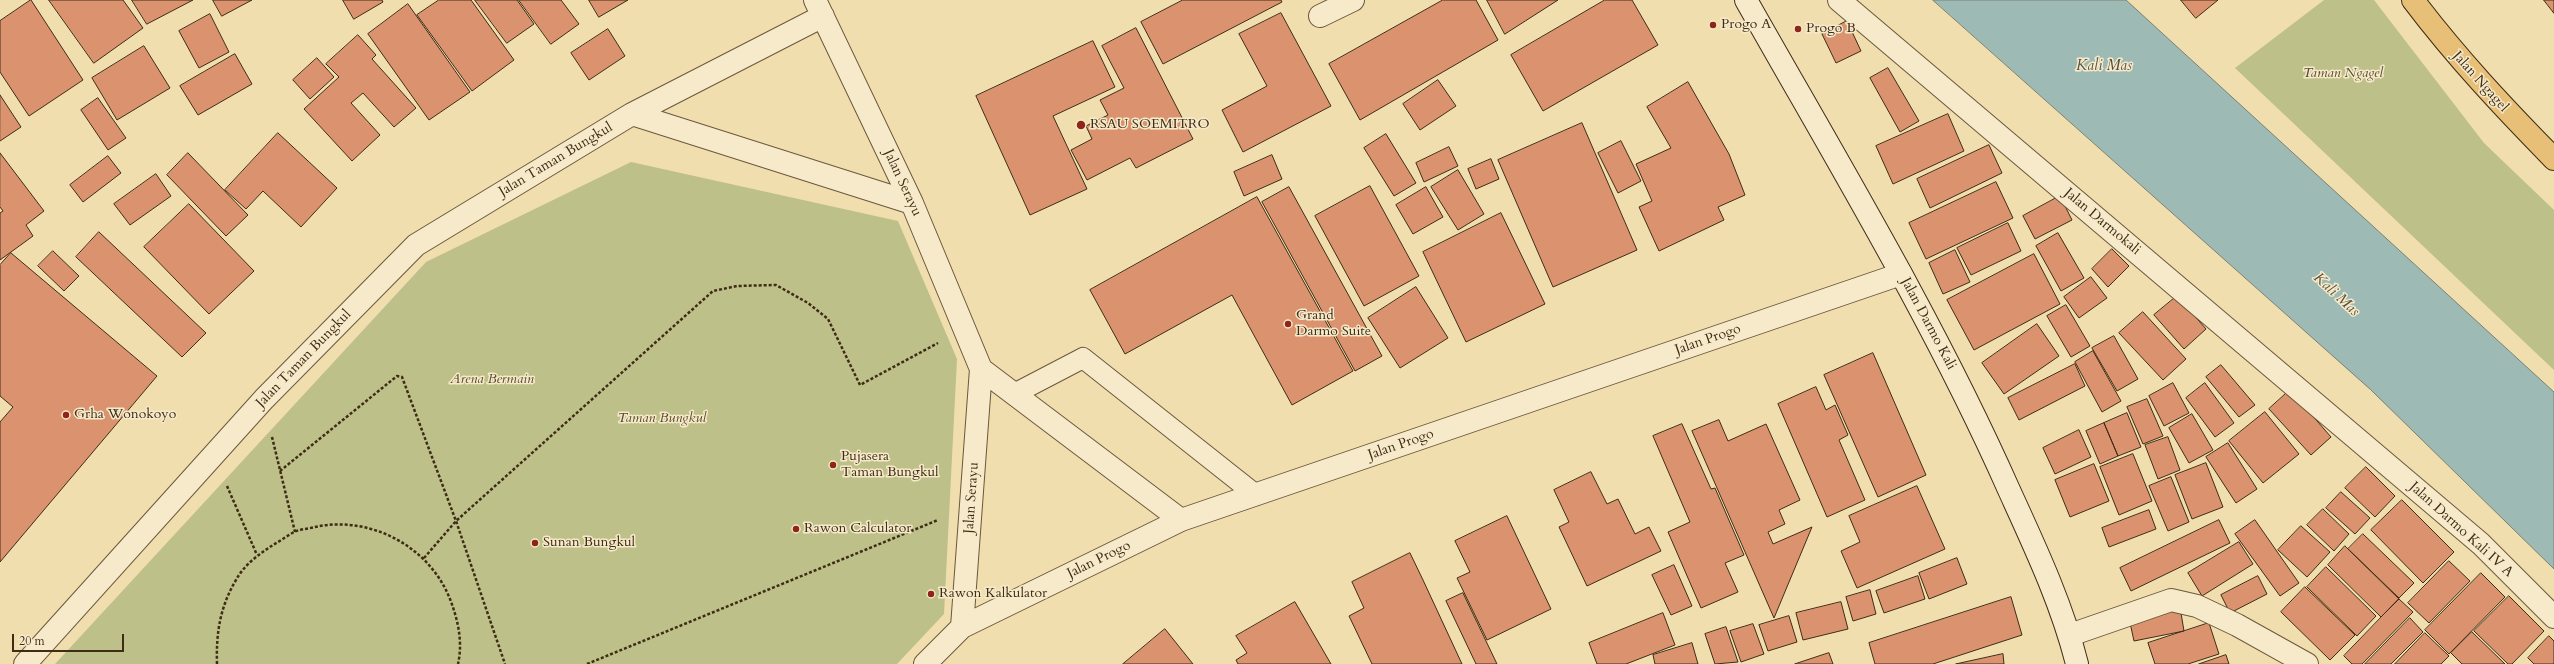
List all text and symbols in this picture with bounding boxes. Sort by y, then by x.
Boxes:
place label: Progo A [1721,17,1771,33]
marker: Progo A [1708,20,1718,30]
place label: Progo B [1806,21,1856,37]
marker: Progo B [1793,24,1803,34]
street label: Jalan Ngagel [2448,48,2512,116]
water label: Kali Mas [2076,58,2132,76]
park label: Taman Ngagel [2303,66,2383,82]
place label: RSAU SOEMITRO [1090,117,1210,133]
street label: Jalan Taman Bungkul [496,119,616,201]
marker: RSAU SOEMITRO [1075,119,1087,131]
street label: Jalan Serayu [879,147,925,219]
street label: Jalan Darmokali [2060,185,2144,259]
water label: Kali Mas [2309,269,2363,321]
street label: Jalan Darmo Kali [1897,275,1959,373]
street label: Jalan Taman Bungkul [253,306,355,412]
place label: Grand Darmo Suite [1296,308,1371,340]
marker: Grand Darmo Suite [1283,319,1293,329]
street label: Jalan Progo [1673,321,1743,359]
park label: Arena Bermain [450,372,534,388]
place label: Grha Wonokoyo [74,407,176,423]
marker: Grha Wonokoyo [61,410,71,420]
park label: Taman Bungkul [618,411,706,427]
street label: Jalan Progo [1366,426,1436,464]
place label: Pujasera Taman Bungkul [841,449,939,482]
marker: Pujasera Taman Bungkul [828,460,838,470]
street label: Jalan Serayu [961,462,983,534]
street label: Jalan Darmo Kali IV A [2405,479,2517,581]
place label: Rawon Calculator [804,521,911,537]
marker: Rawon Calculator [791,524,801,534]
place label: Sunan Bungkul [543,535,635,551]
street label: Jalan Progo [1065,537,1133,583]
marker: Sunan Bungkul [530,538,540,548]
place label: Rawon Kalkulator [939,586,1047,602]
marker: Rawon Kalkulator [926,589,936,599]
scale bar [14,626,126,652]
text: 20 m [19,633,45,649]

